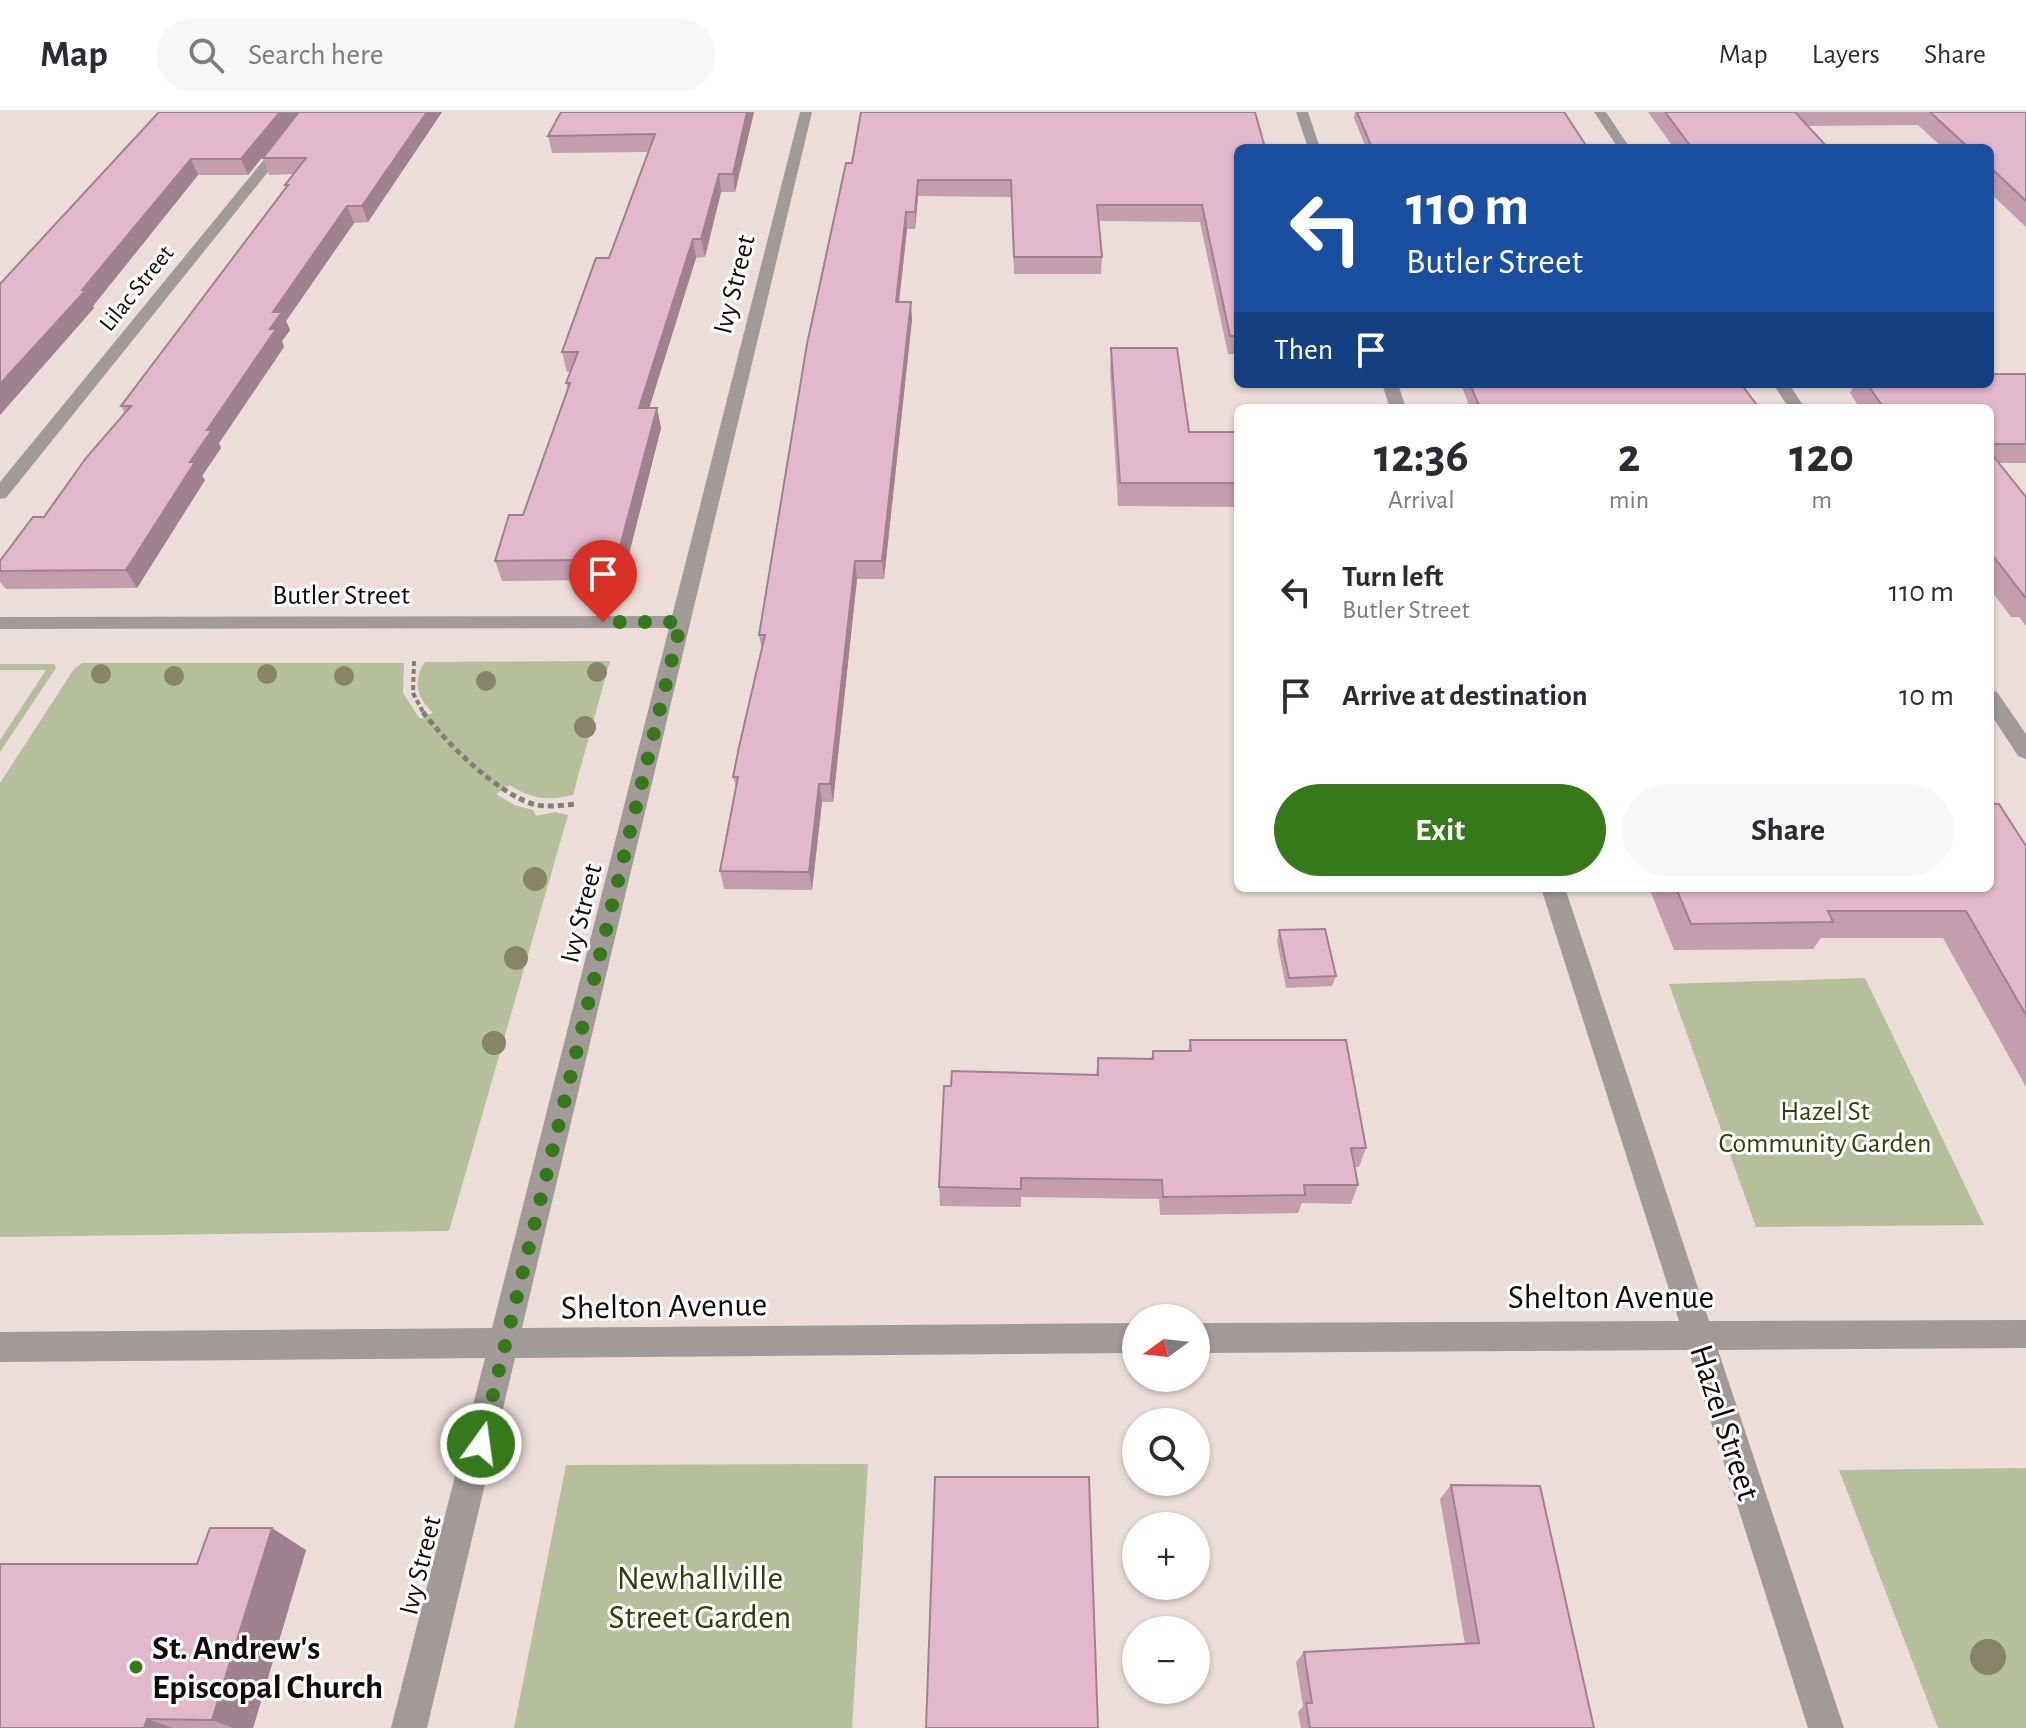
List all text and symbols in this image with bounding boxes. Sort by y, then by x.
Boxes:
search box [156,19,716,91]
icon: search [184,33,228,77]
text: Map [40,36,108,74]
text: Search here [248,40,384,70]
text: Map [1719,41,1768,69]
text: Layers [1812,41,1880,69]
text: Share [1924,41,1986,69]
icon: left [1274,176,1378,280]
text: 110 m [1406,179,1529,235]
street label: Ivy Street [709,232,761,337]
street label: Lilac Street [95,241,179,336]
text: Butler Street [1406,244,1583,280]
icon: arrive [1349,328,1393,372]
text: Then [1274,335,1333,365]
text: 12:36 [1374,433,1469,481]
text: 2 [1618,433,1640,481]
text: 120 [1789,433,1854,481]
text: Arrival [1388,487,1455,513]
text: min [1609,487,1649,513]
text: m [1811,487,1832,513]
pin [569,540,637,622]
icon: arrive [581,552,625,596]
text: Turn left [1342,562,1443,592]
icon: left [1274,570,1318,614]
text: 110 m [1889,577,1954,607]
street label: Butler Street [272,582,410,610]
text: Butler Street [1342,597,1470,623]
icon: arrive [1274,674,1318,718]
text: Arrive at destination [1342,681,1588,711]
text: 10 m [1899,681,1954,711]
button: Exit [1274,784,1606,876]
button: Share [1622,784,1954,876]
street label: Ivy Street [556,861,608,966]
park label: Hazel St Community Garden [1719,1098,1931,1158]
street label: Shelton Avenue [1508,1281,1714,1315]
street label: Shelton Avenue [561,1288,768,1326]
north arrow [1122,1304,1210,1392]
map controls [1122,1304,1210,1704]
street label: Hazel Street [1683,1341,1765,1505]
position arrow [439,1402,523,1486]
button: search [1122,1408,1210,1496]
button: + [1122,1512,1210,1600]
street label: Ivy Street [395,1513,447,1618]
park label: Newhallville Street Garden [609,1562,791,1635]
button: − [1122,1616,1210,1704]
place label: St. Andrew's Episcopal Church [152,1632,383,1705]
marker: St. Andrew's Episcopal Church [127,1658,145,1676]

